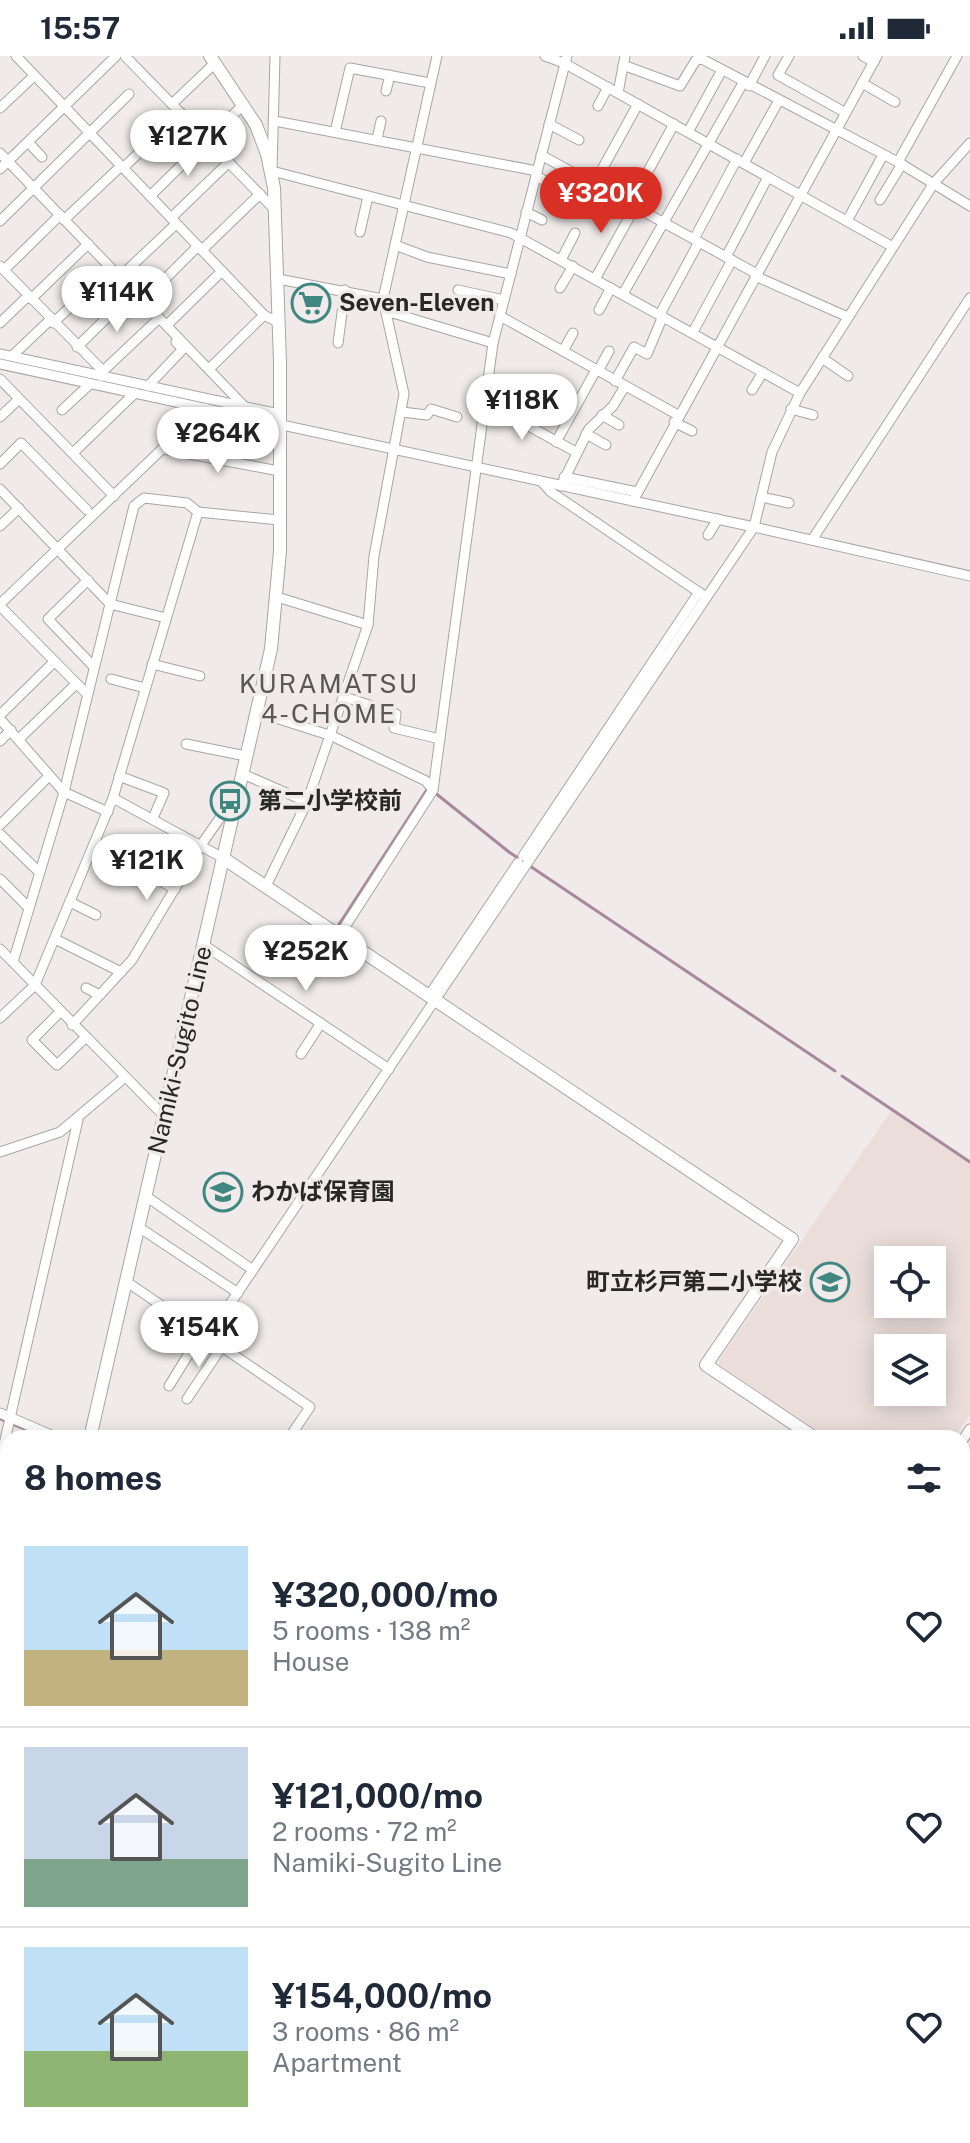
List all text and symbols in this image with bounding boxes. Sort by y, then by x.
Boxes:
text: 15:57 [40,10,120,46]
pin: ¥127K [132,110,244,178]
text: ¥127K [148,120,228,151]
pin: ¥320K [545,167,657,235]
text: ¥320K [558,177,644,208]
pin: ¥114K [61,266,173,334]
text: ¥114K [79,276,155,307]
supermarket icon: Seven-Eleven [290,282,332,324]
place label: Seven-Eleven [339,288,494,316]
pin: ¥118K [466,374,578,442]
text: ¥118K [484,384,560,415]
pin: ¥264K [162,407,274,475]
text: ¥264K [175,417,261,448]
district label: KURAMATSU 4-CHOME [239,668,419,729]
bus stop icon: 第二小学校前 [209,780,251,822]
place label: 第二小学校前 [258,786,402,814]
pin: ¥121K [91,834,203,902]
text: ¥121K [110,844,184,875]
pin: ¥252K [250,925,362,993]
text: ¥252K [263,935,349,966]
street label: Namiki-Sugito Line [141,943,217,1157]
school or university icon: わかば保育園 [202,1171,244,1213]
place label: わかば保育園 [251,1177,395,1205]
map controls [874,1246,946,1406]
button: locate [874,1246,946,1318]
school or university icon: 町立杉戸第二小学校 [809,1261,851,1303]
place label: 町立杉戸第二小学校 [586,1267,802,1295]
pin: ¥154K [143,1301,255,1369]
text: ¥154K [158,1311,240,1342]
button: layers [874,1334,946,1406]
icon: filters [902,1456,946,1500]
text: 8 homes [24,1458,162,1498]
text: ¥320,000/mo [272,1575,498,1615]
icon: home [88,1578,184,1674]
icon: heart [902,1604,946,1648]
text: 5 rooms · 138 m² [272,1615,470,1646]
text: House [272,1646,349,1677]
text: ¥121,000/mo [272,1776,483,1816]
icon: home [88,1779,184,1875]
icon: heart [902,1805,946,1849]
text: 2 rooms · 72 m² [272,1816,457,1847]
text: Namiki-Sugito Line [272,1847,502,1878]
text: ¥154,000/mo [272,1976,492,2016]
icon: home [88,1979,184,2075]
icon: heart [902,2005,946,2049]
text: 3 rooms · 86 m² [272,2016,459,2047]
text: Apartment [272,2047,402,2078]

